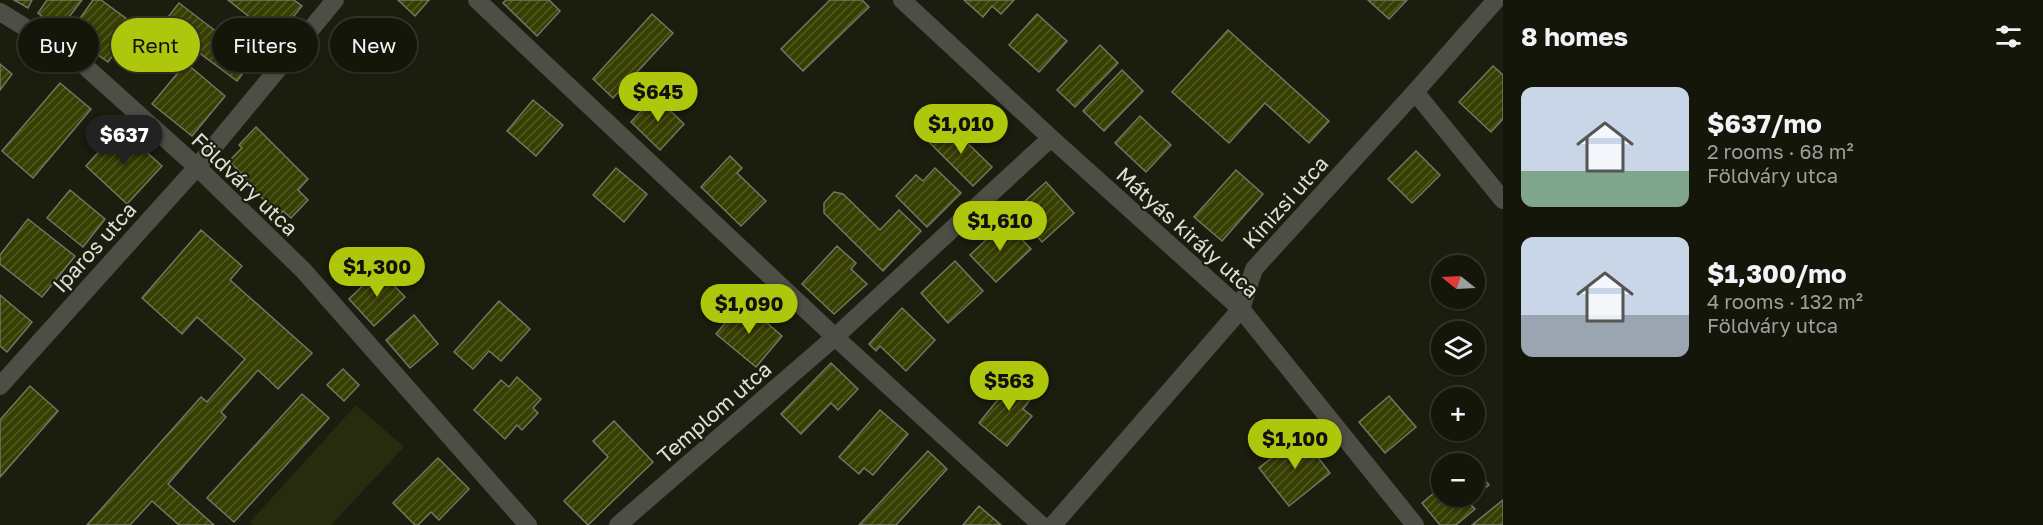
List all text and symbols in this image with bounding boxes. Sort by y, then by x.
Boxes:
chip: Buy [18,18,99,72]
chip: Rent [111,18,200,72]
chip: Filters [212,18,318,72]
chip: New [330,18,417,72]
icon: filters [1992,20,2025,53]
text: 8 homes [1521,21,1628,52]
pin: $645 [622,72,694,123]
text: $645 [633,79,683,103]
pin: $1,010 [912,104,1010,155]
text: $637/mo [1707,108,1822,139]
text: $1,010 [928,111,994,135]
icon: home [1569,111,1641,183]
pin: $637 [88,115,160,166]
text: $637 [99,122,149,146]
street label: Földváry utca [186,127,304,241]
text: 2 rooms · 68 m² [1707,139,1854,163]
street label: Kinizsi utca [1237,150,1333,254]
street label: Mátyás király utca [1111,161,1265,303]
text: Földváry utca [1707,163,1838,187]
street label: Iparos utca [47,196,141,298]
pin: $1,610 [951,201,1049,252]
text: $1,610 [967,208,1033,232]
pin: $1,300 [328,247,426,298]
text: $1,300 [343,254,411,278]
north arrow [1431,255,1485,309]
map controls [1431,255,1485,507]
text: $1,300/mo [1707,258,1847,289]
icon: home [1569,261,1641,333]
pin: $1,090 [700,284,798,335]
text: 4 rooms · 132 m² [1707,289,1863,313]
text: $1,090 [715,291,783,315]
text: Földváry utca [1707,313,1838,337]
button: layers [1431,321,1485,375]
street label: Templom utca [652,356,776,468]
pin: $563 [973,361,1045,412]
text: $563 [984,368,1034,392]
button: + [1431,387,1485,441]
pin: $1,100 [1246,419,1344,470]
text: $1,100 [1262,426,1328,450]
button: − [1431,453,1485,507]

